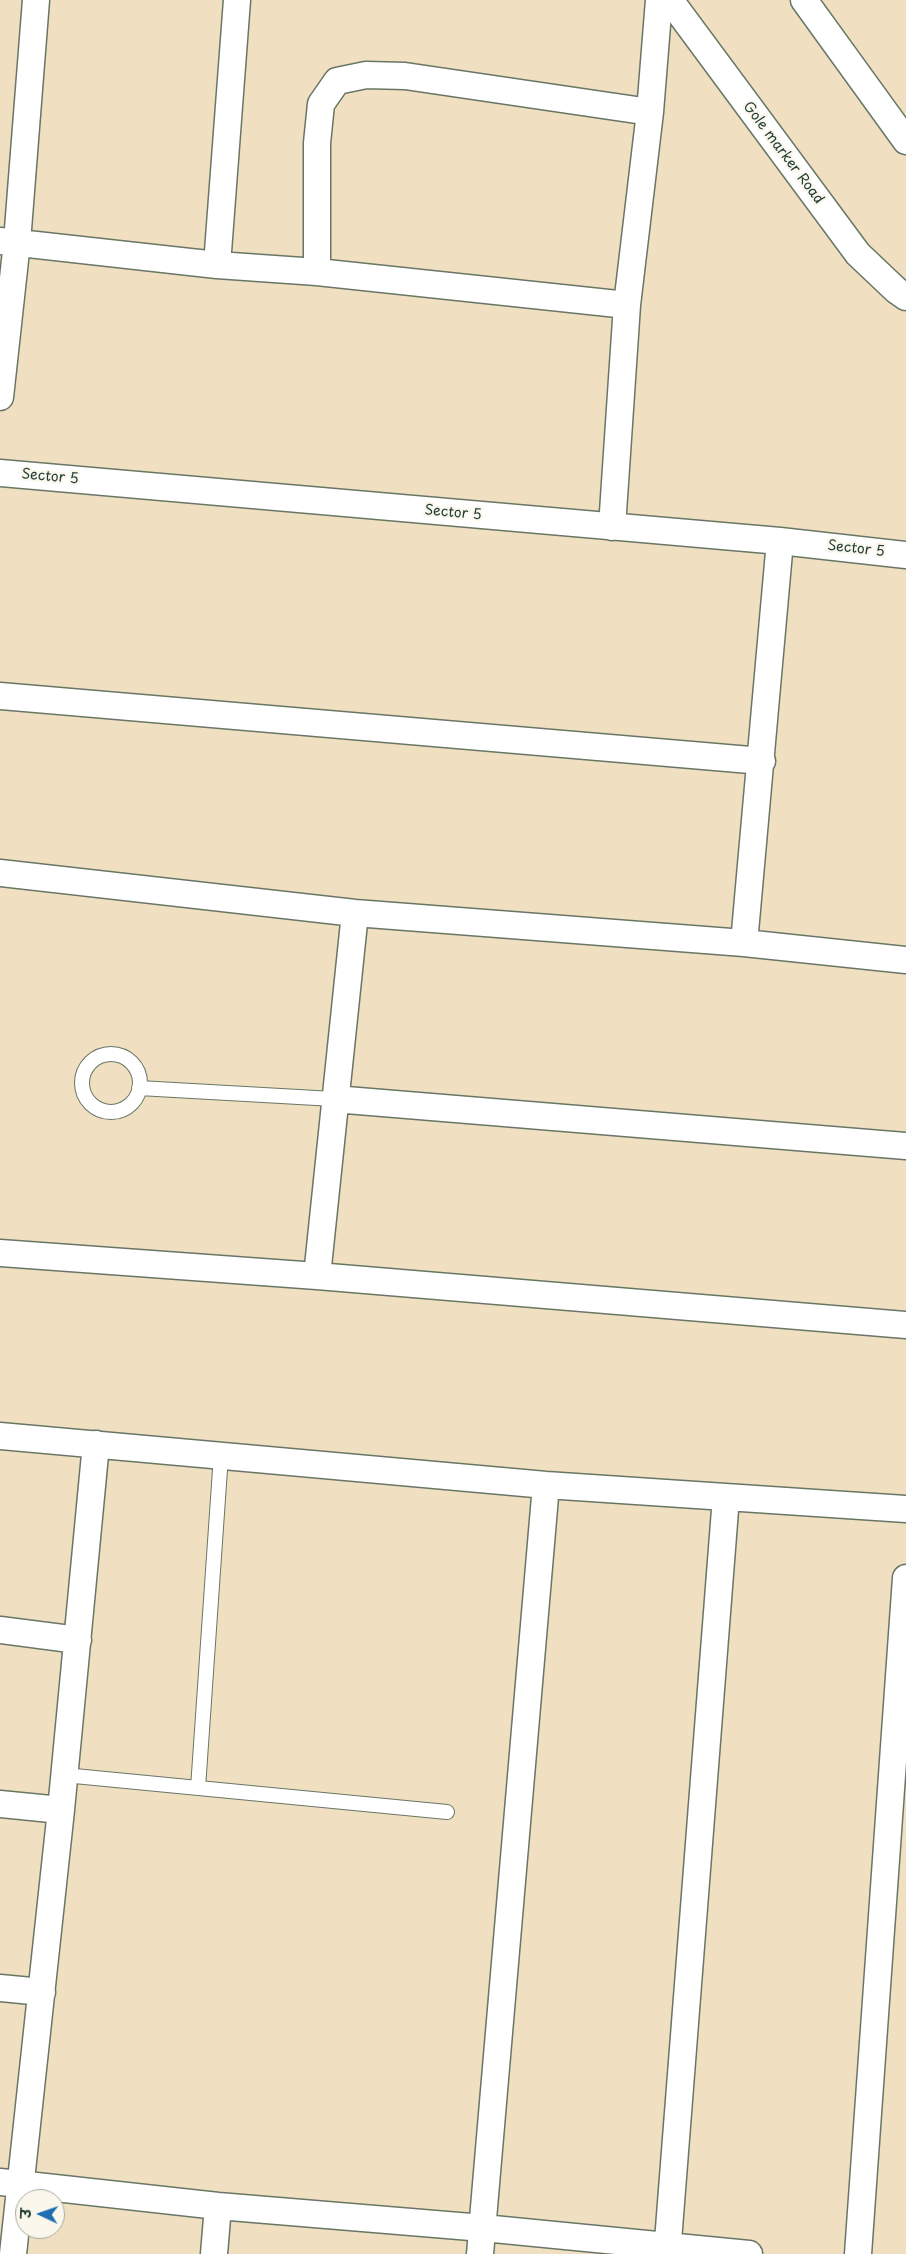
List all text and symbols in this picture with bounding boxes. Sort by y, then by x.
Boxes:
street label: Gole marker Road [739,99,827,207]
street label: Sector 5 [21,466,79,488]
street label: Sector 5 [424,502,482,524]
street label: Sector 5 [827,538,885,560]
north arrow [15,2189,65,2239]
text: उ [15,2208,36,2218]

